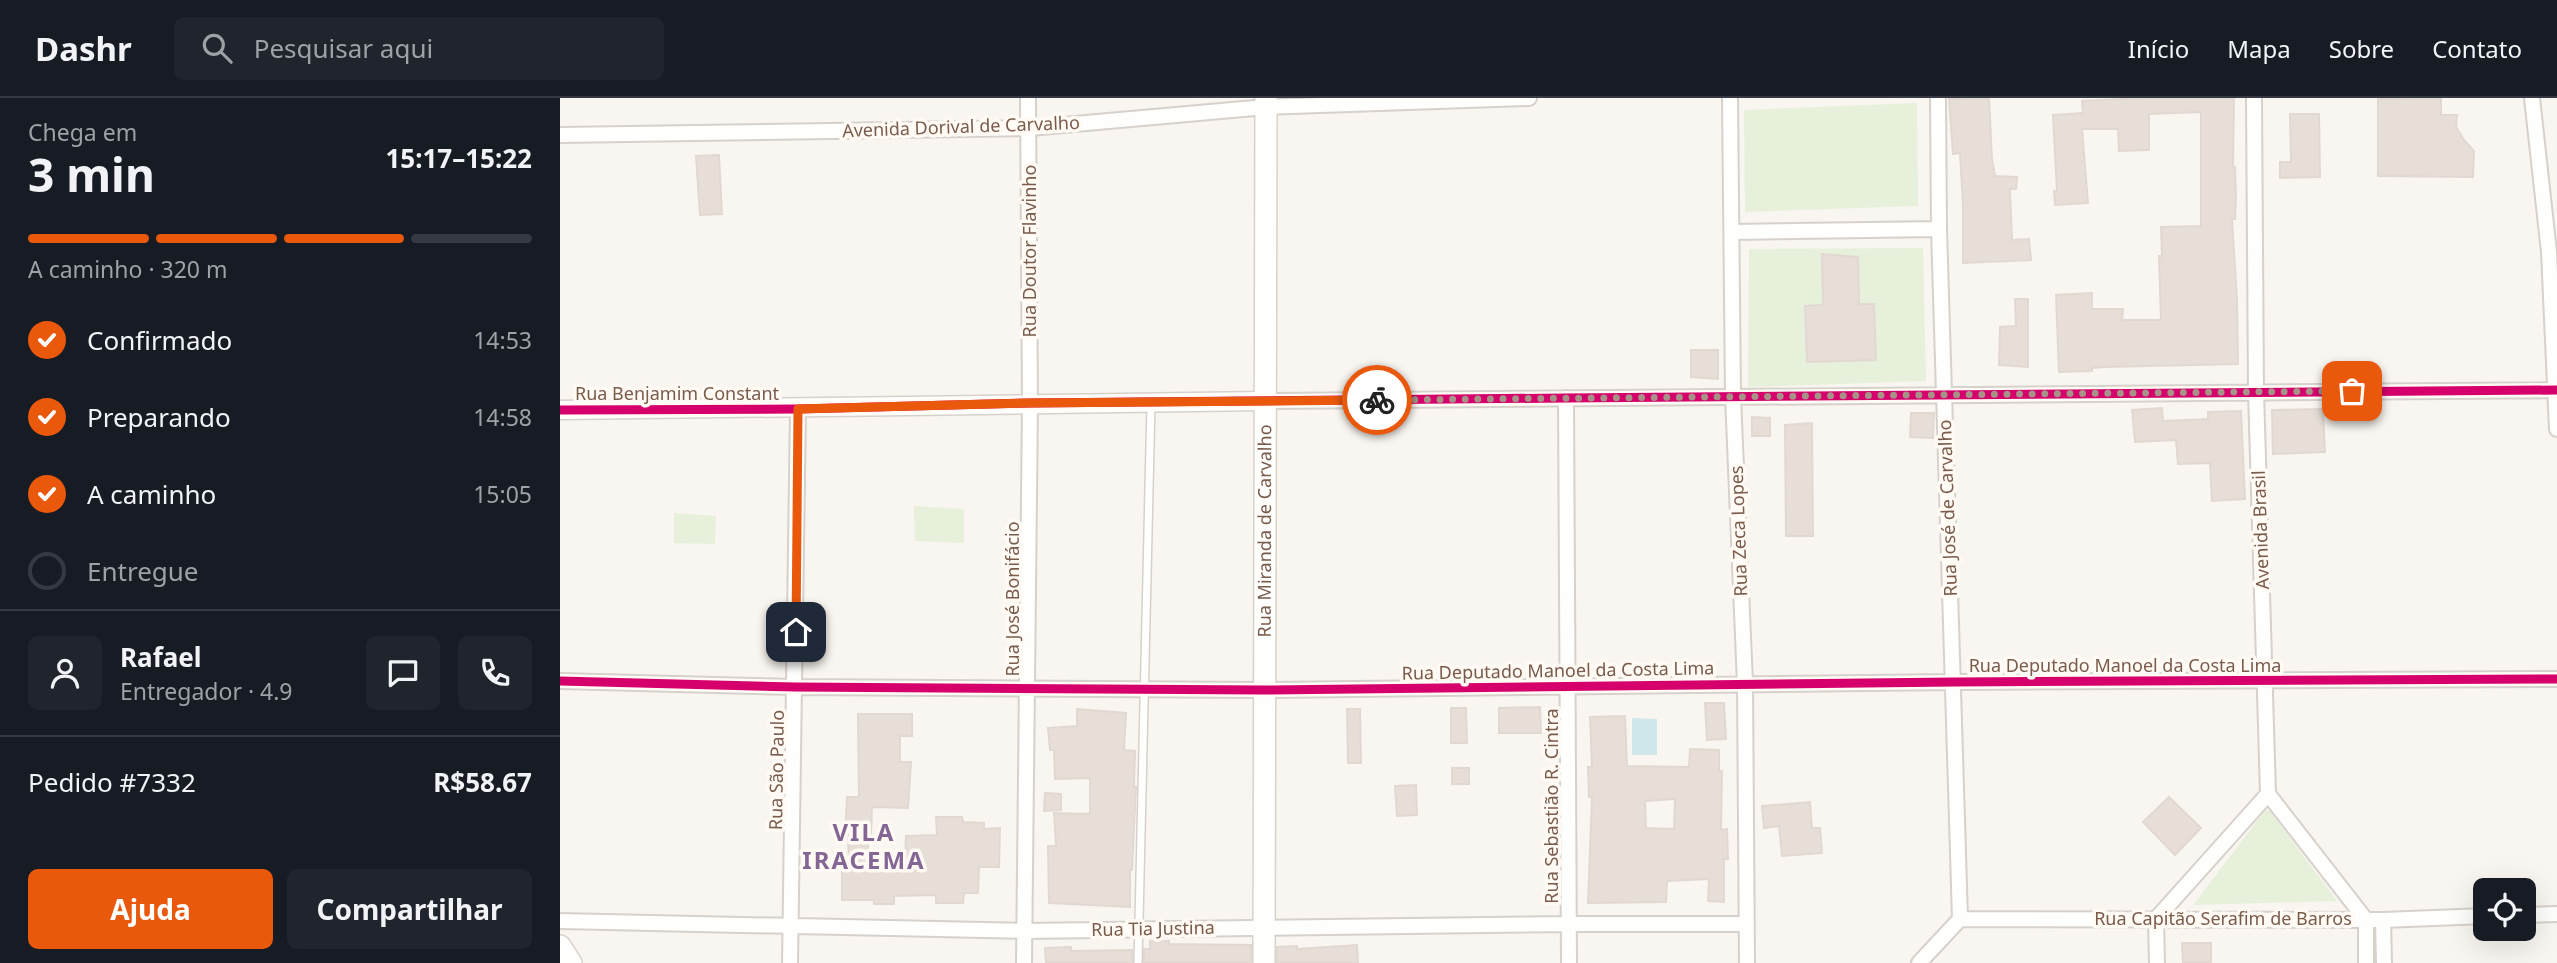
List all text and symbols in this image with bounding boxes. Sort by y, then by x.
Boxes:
search box [174,17,664,80]
text: Dashr [35,26,132,71]
icon: search [198,29,236,67]
text: Pesquisar aqui [254,30,433,66]
text: Início [2128,32,2189,65]
text: Mapa [2227,32,2291,65]
text: Sobre [2329,32,2394,65]
text: Contato [2432,32,2522,65]
street label: Avenida Dorival de Carvalho [842,110,1080,142]
text: Chega em [28,116,137,148]
text: 15:17–15:22 [385,140,532,176]
text: 3 min [28,143,155,205]
street label: Rua Doutor Flavinho [1017,165,1041,337]
text: A caminho · 320 m [28,253,227,285]
icon: check [28,321,66,359]
text: Confirmado [87,322,232,358]
text: 14:53 [473,324,532,356]
pin [2322,361,2382,421]
courier [1342,365,1412,435]
icon: bag [2333,372,2371,410]
street label: Rua Benjamim Constant [575,381,780,405]
icon: bike [1358,381,1396,419]
icon: check [28,398,66,436]
text: Preparando [87,399,231,435]
text: 14:58 [473,401,532,433]
street label: Rua José de Carvalho [1932,419,1962,597]
street label: Rua Miranda de Carvalho [1252,424,1276,638]
street label: Rua Zeca Lopes [1724,465,1752,597]
street label: Avenida Brasil [2246,470,2274,590]
icon: check [28,475,66,513]
text: A caminho [87,476,216,512]
text: 15:05 [473,478,532,510]
street label: Rua José Bonifácio [1000,521,1024,677]
text: Entregue [87,553,199,589]
pin [766,602,826,662]
icon: home [777,613,815,651]
button: person [28,636,102,710]
button: chat [366,636,440,710]
button: phone [458,636,532,710]
text: Rafael [120,639,202,675]
street label: Rua Deputado Manoel da Costa Lima [1969,653,2281,677]
street label: Rua Deputado Manoel da Costa Lima [1401,655,1715,685]
text: Entregador · 4.9 [120,675,293,707]
street label: Rua Sebastião R. Cintra [1539,708,1563,904]
street label: Rua São Paulo [763,710,789,830]
text: Pedido #7332 [28,764,196,800]
text: R$58.67 [433,764,532,800]
district label: VILA IRACEMA [802,815,926,876]
button: Ajuda [28,869,273,949]
button: Compartilhar [287,869,532,949]
map controls [2473,878,2536,941]
button: locate [2473,878,2536,941]
street label: Rua Capitão Serafim de Barros [2094,906,2352,930]
street label: Rua Tia Justina [1091,915,1215,941]

